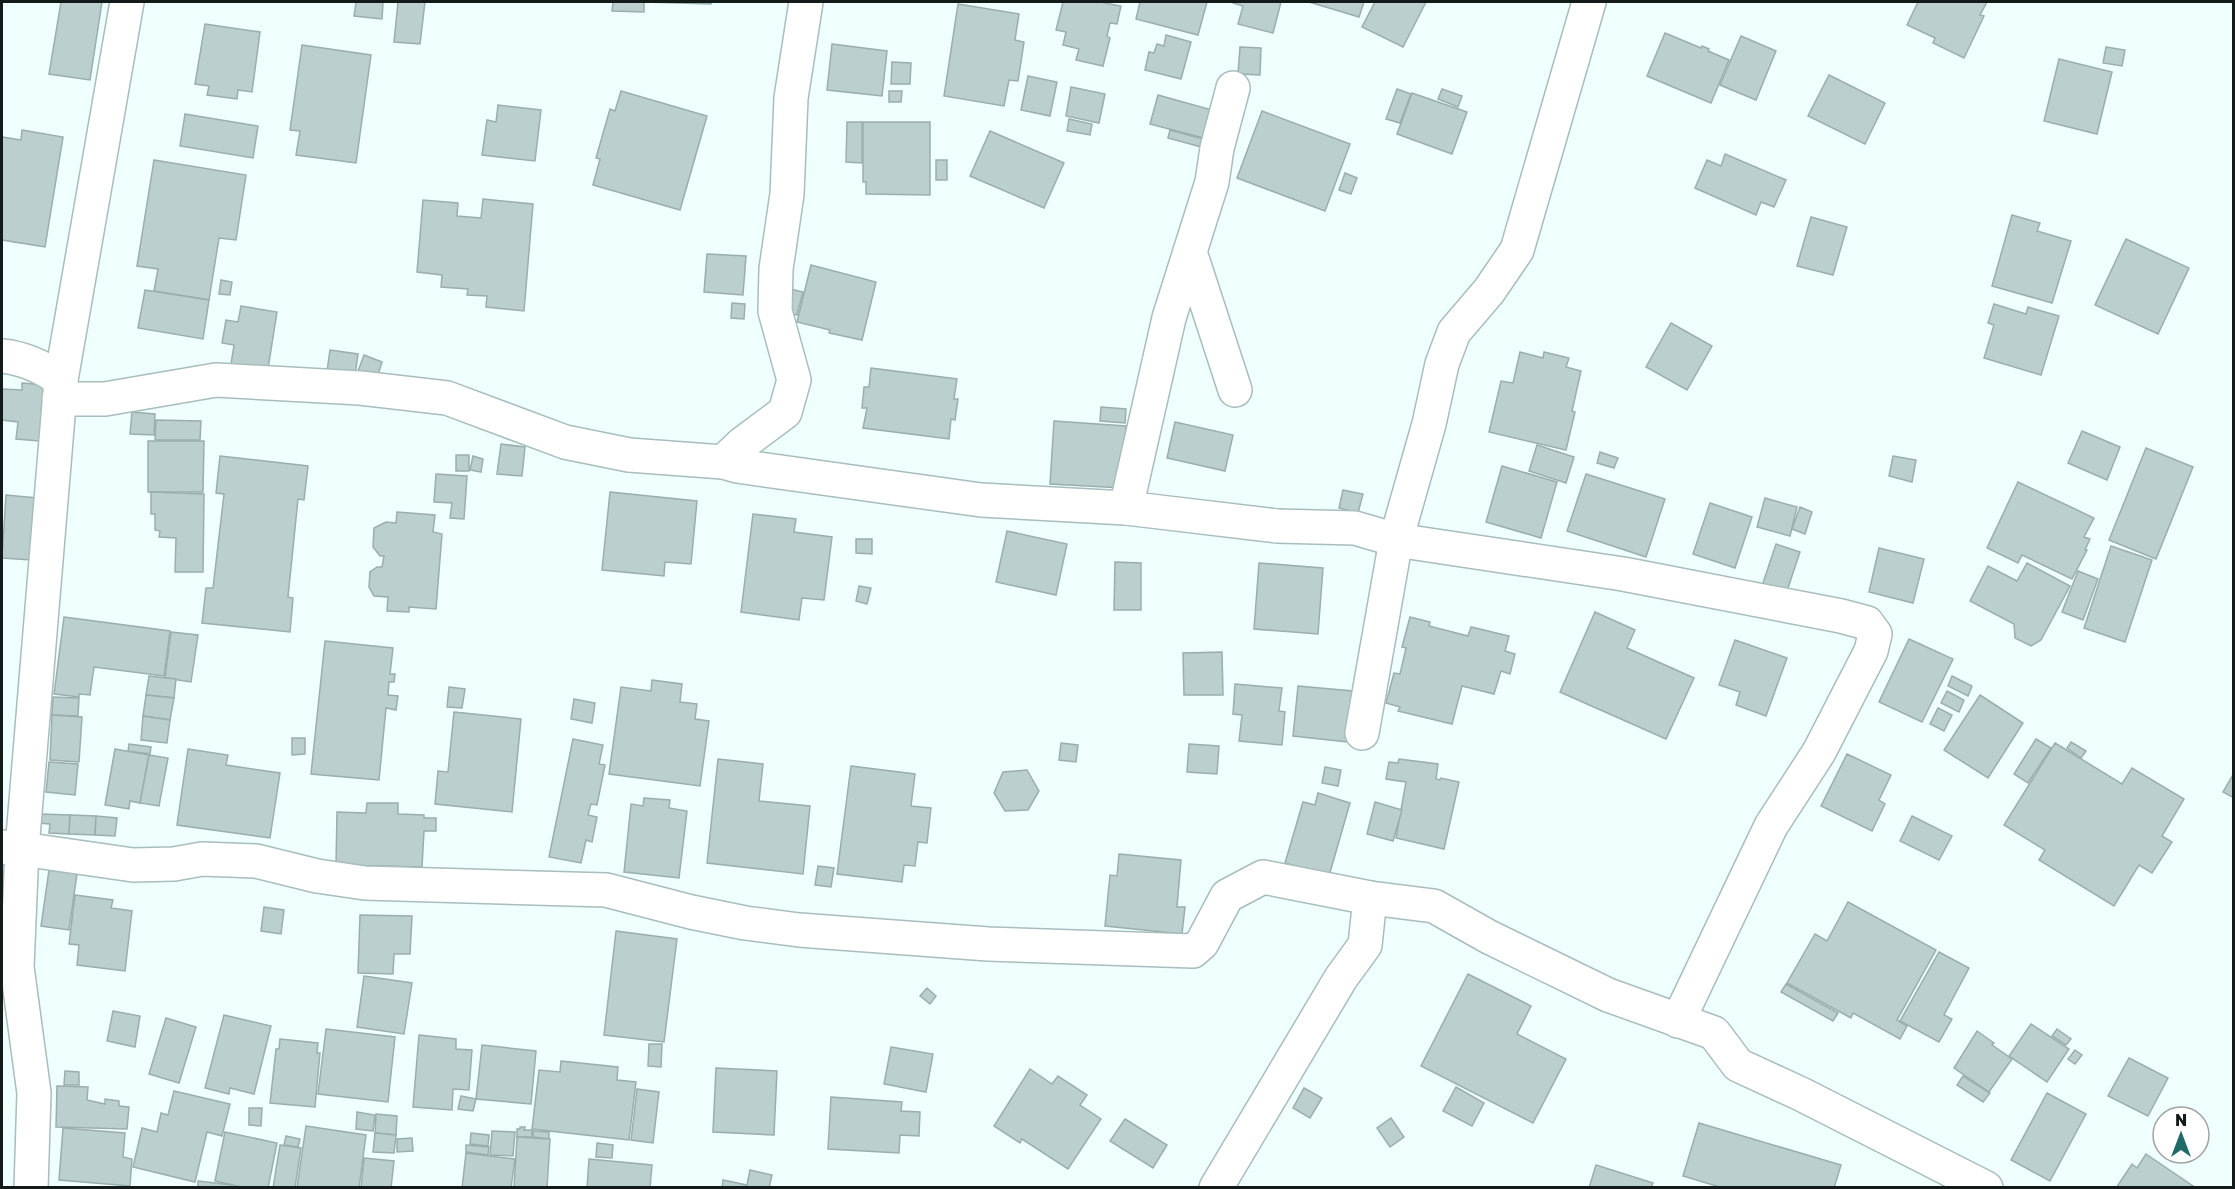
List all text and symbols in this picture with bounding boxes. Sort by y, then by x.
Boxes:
north arrow [2151,1105,2211,1165]
text: N [2175,1110,2187,1130]

